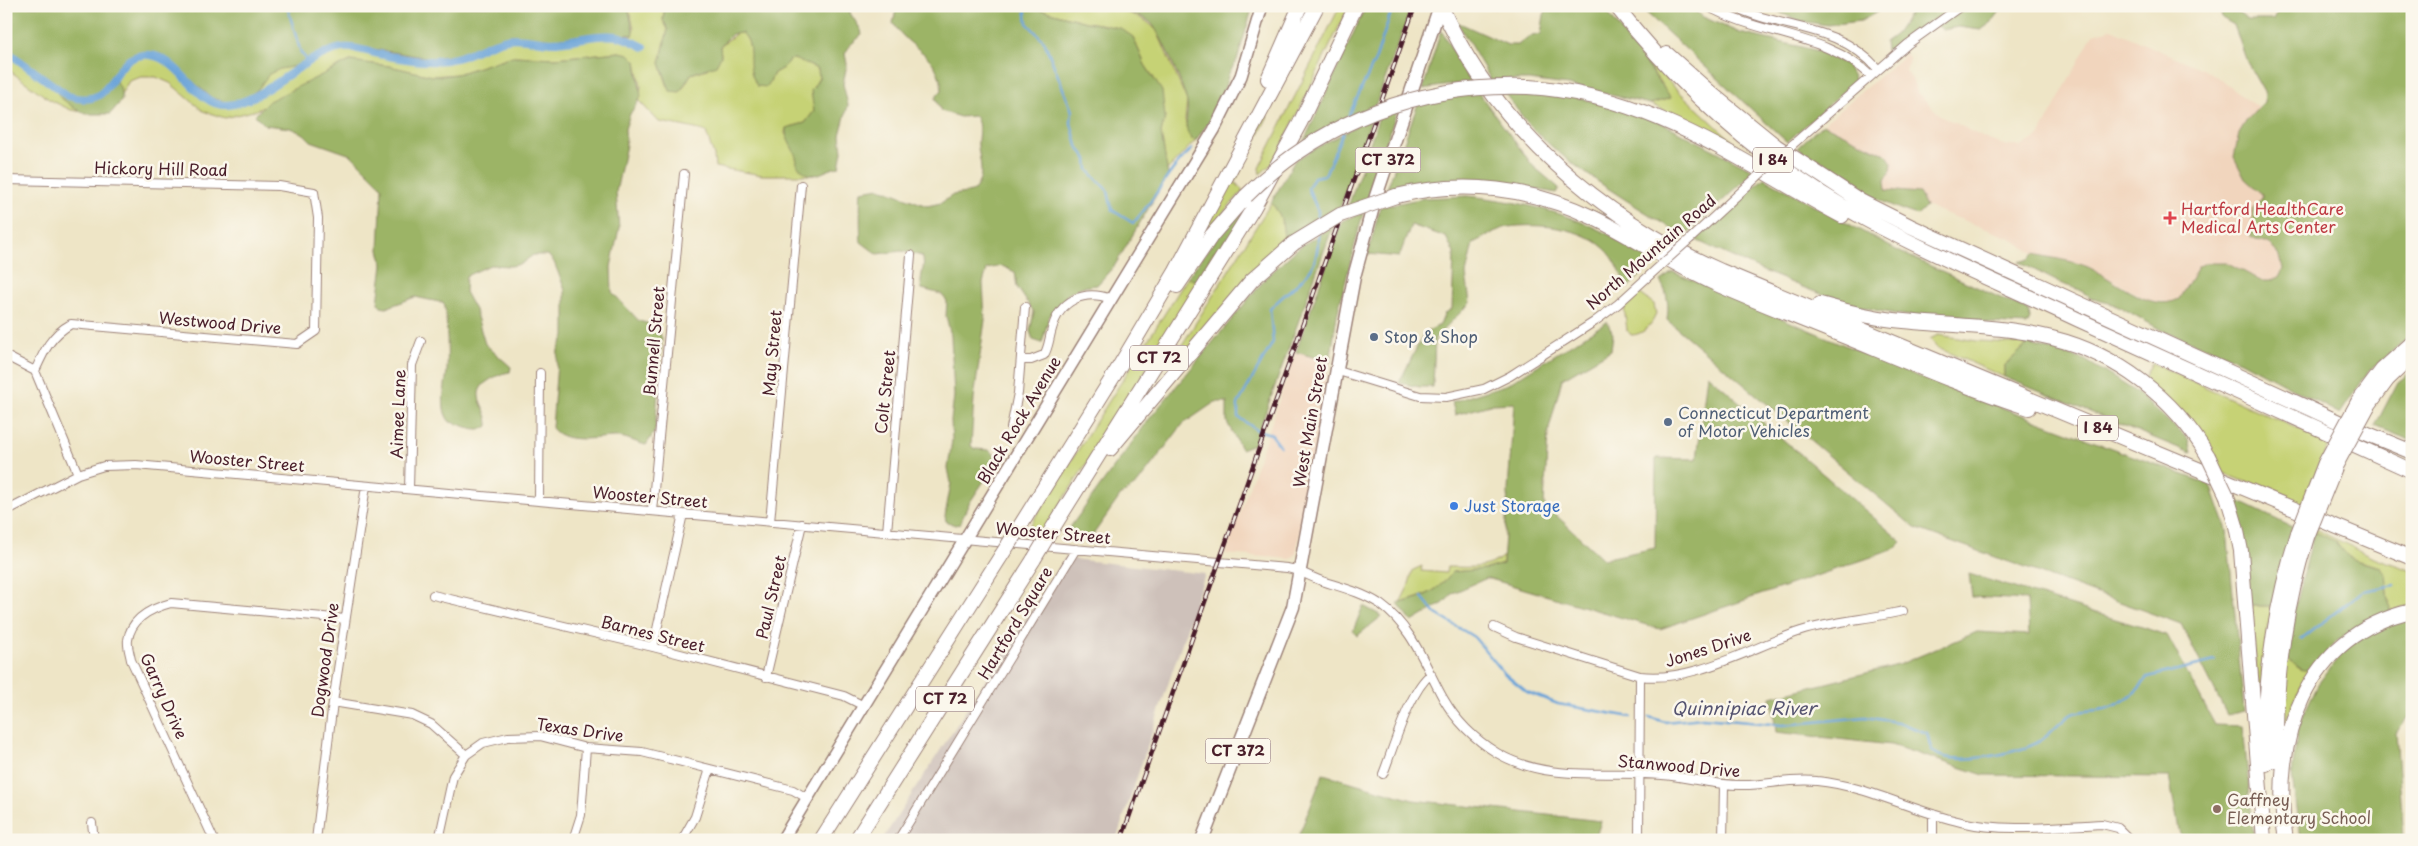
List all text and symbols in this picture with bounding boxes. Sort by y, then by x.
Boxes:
road number: CT 372 [1356,148,1420,172]
road number: I 84 [1753,148,1793,172]
street label: Hickory Hill Road [94,155,228,181]
street label: North Mountain Road [1580,188,1721,315]
place label: Hartford HealthCare Medical Arts Center [2181,196,2344,238]
marker: Hartford HealthCare Medical Arts Center [2163,211,2177,225]
street label: Bunnell Street [636,285,670,397]
street label: Westwood Drive [158,305,282,339]
street label: May Street [755,308,787,397]
place label: Stop & Shop [1384,324,1478,348]
marker: Stop & Shop [1368,331,1380,343]
road number: CT 72 [1130,346,1188,370]
street label: Colt Street [868,348,900,435]
street label: Black Rock Avenue [970,351,1066,488]
street label: West Main Street [1286,354,1332,489]
street label: Aimee Lane [383,369,411,459]
place label: Connecticut Department of Motor Vehicles [1678,400,1869,442]
marker: Connecticut Department of Motor Vehicles [1662,416,1674,428]
road number: I 84 [2078,416,2118,440]
street label: Wooster Street [189,443,306,477]
street label: Wooster Street [592,479,709,513]
place label: Just Storage [1464,493,1560,517]
marker: Just Storage [1448,500,1460,512]
street label: Wooster Street [995,515,1112,549]
street label: Paul Street [749,553,791,641]
street label: Hartford Square [971,561,1057,684]
street label: Dogwood Drive [304,601,344,719]
street label: Barnes Street [599,609,708,658]
street label: Jones Drive [1661,622,1754,672]
street label: Garry Drive [135,649,195,743]
road number: CT 72 [916,686,974,712]
water label: Quinnipiac River [1672,694,1819,721]
street label: Texas Drive [535,711,625,747]
road number: CT 372 [1206,738,1270,764]
street label: Stanwood Drive [1617,748,1741,782]
place label: Gaffney Elementary School [2227,787,2371,829]
marker: Gaffney Elementary School [2211,803,2223,815]

